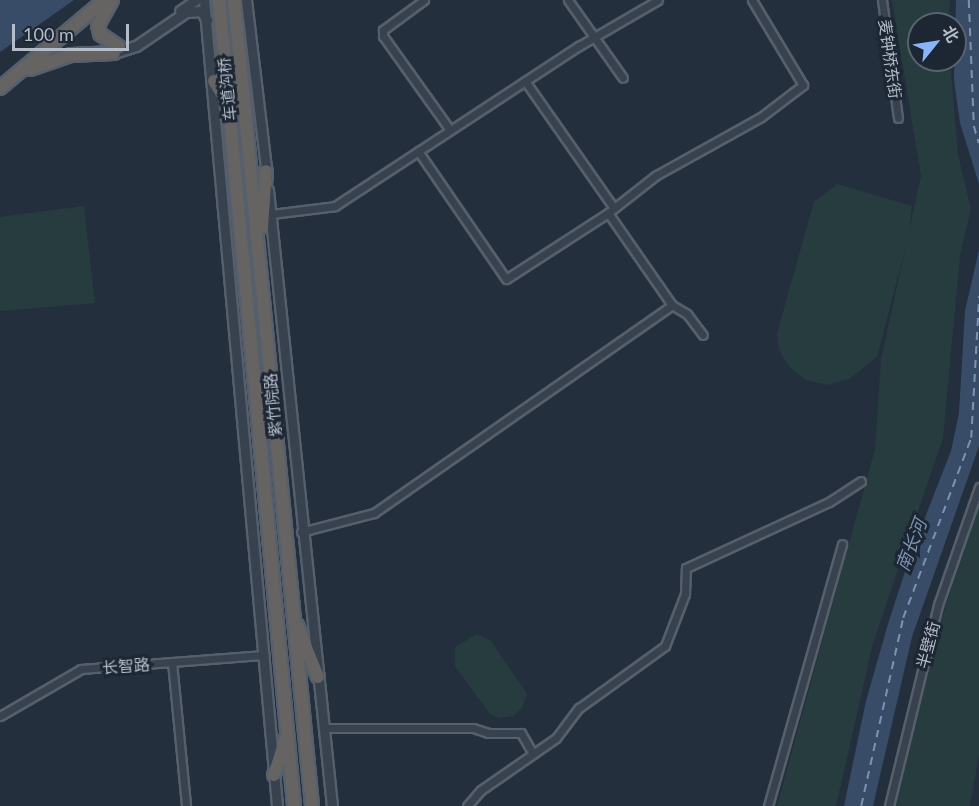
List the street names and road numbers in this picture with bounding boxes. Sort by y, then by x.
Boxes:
street label: 麦钟桥东街 [875,18,905,100]
street label: 车道沟桥 [214,56,240,122]
street label: 紫竹院路 [261,372,285,438]
street label: 半壁街 [913,619,943,671]
street label: 长智路 [101,655,151,677]

